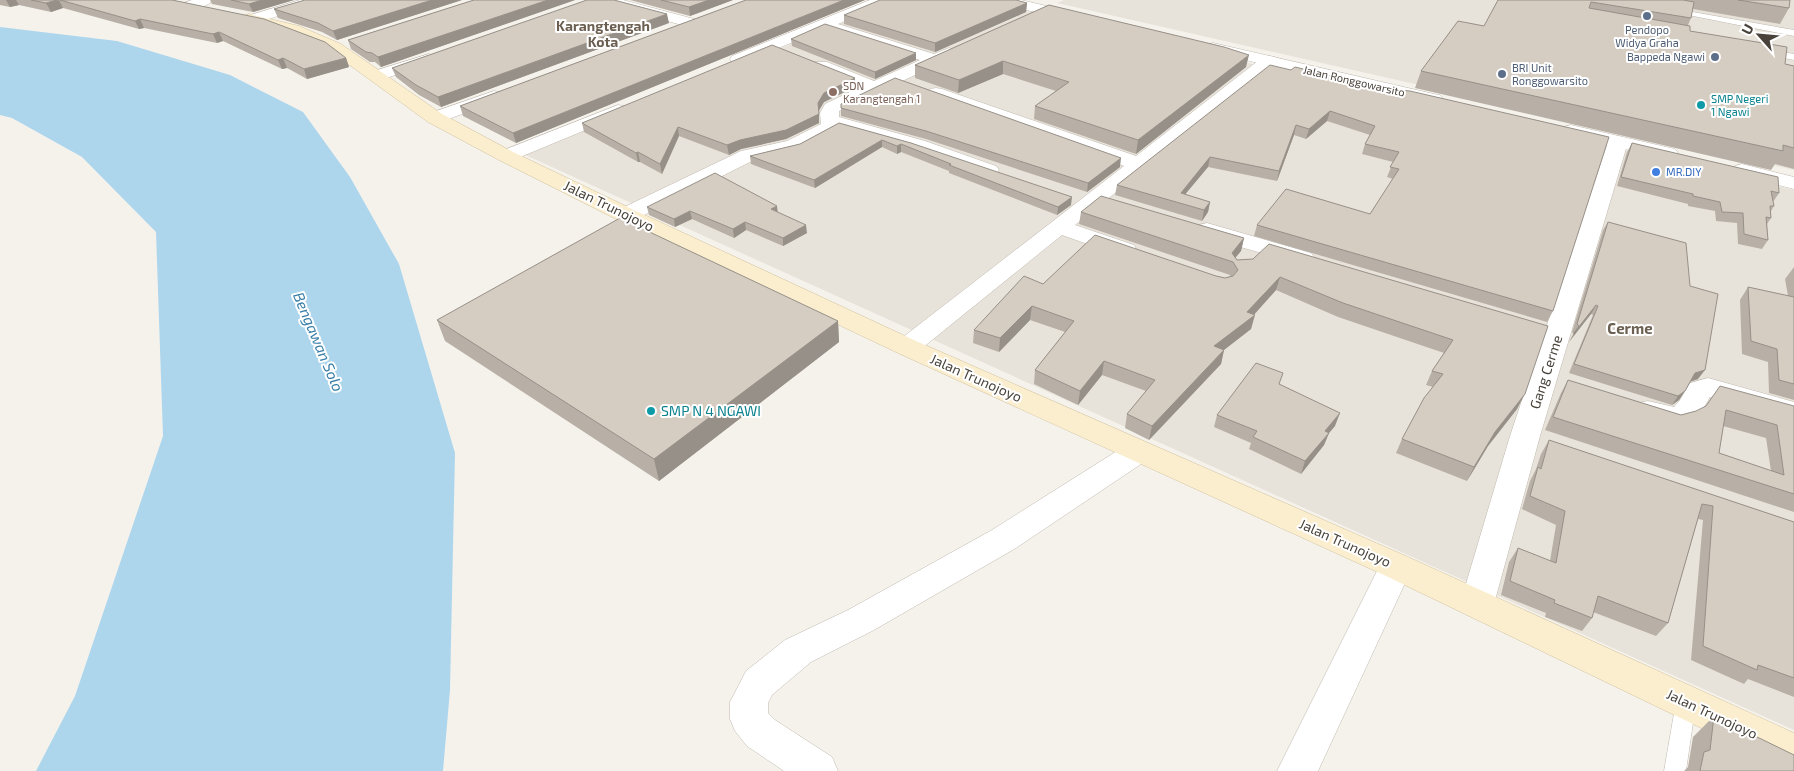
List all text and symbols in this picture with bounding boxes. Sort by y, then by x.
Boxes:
marker: Pendopo Widya Graha [1641,10,1653,22]
north arrow [1734,10,1784,60]
district label: Karangtengah Kota [556,17,650,50]
text: U [1737,21,1757,37]
place label: Pendopo Widya Graha [1615,23,1679,49]
place label: Bappeda Ngawi [1627,50,1705,63]
marker: Bappeda Ngawi [1709,51,1721,63]
place label: BRI Unit Ronggowarsito [1512,61,1588,87]
street label: Jalan Ronggowarsito [1302,62,1406,99]
marker: BRI Unit Ronggowarsito [1496,68,1508,80]
place label: SDN Karangtengah 1 [843,79,920,105]
marker: SDN Karangtengah 1 [827,86,839,98]
place label: SMP Negeri 1 Ngawi [1711,92,1768,118]
marker: SMP Negeri 1 Ngawi [1695,99,1707,111]
place label: MR.DIY [1666,165,1702,178]
marker: MR.DIY [1650,166,1662,178]
street label: Jalan Trunojoyo [561,176,657,235]
water label: Bengawan Solo [290,289,348,394]
district label: Cerme [1607,319,1653,337]
street label: Gang Cerme [1526,333,1565,411]
street label: Jalan Trunojoyo [928,350,1025,405]
place label: SMP N 4 NGAWI [661,402,761,419]
marker: SMP N 4 NGAWI [645,405,657,417]
street label: Jalan Trunojoyo [1297,515,1394,570]
street label: Jalan Trunojoyo [1664,685,1760,742]

